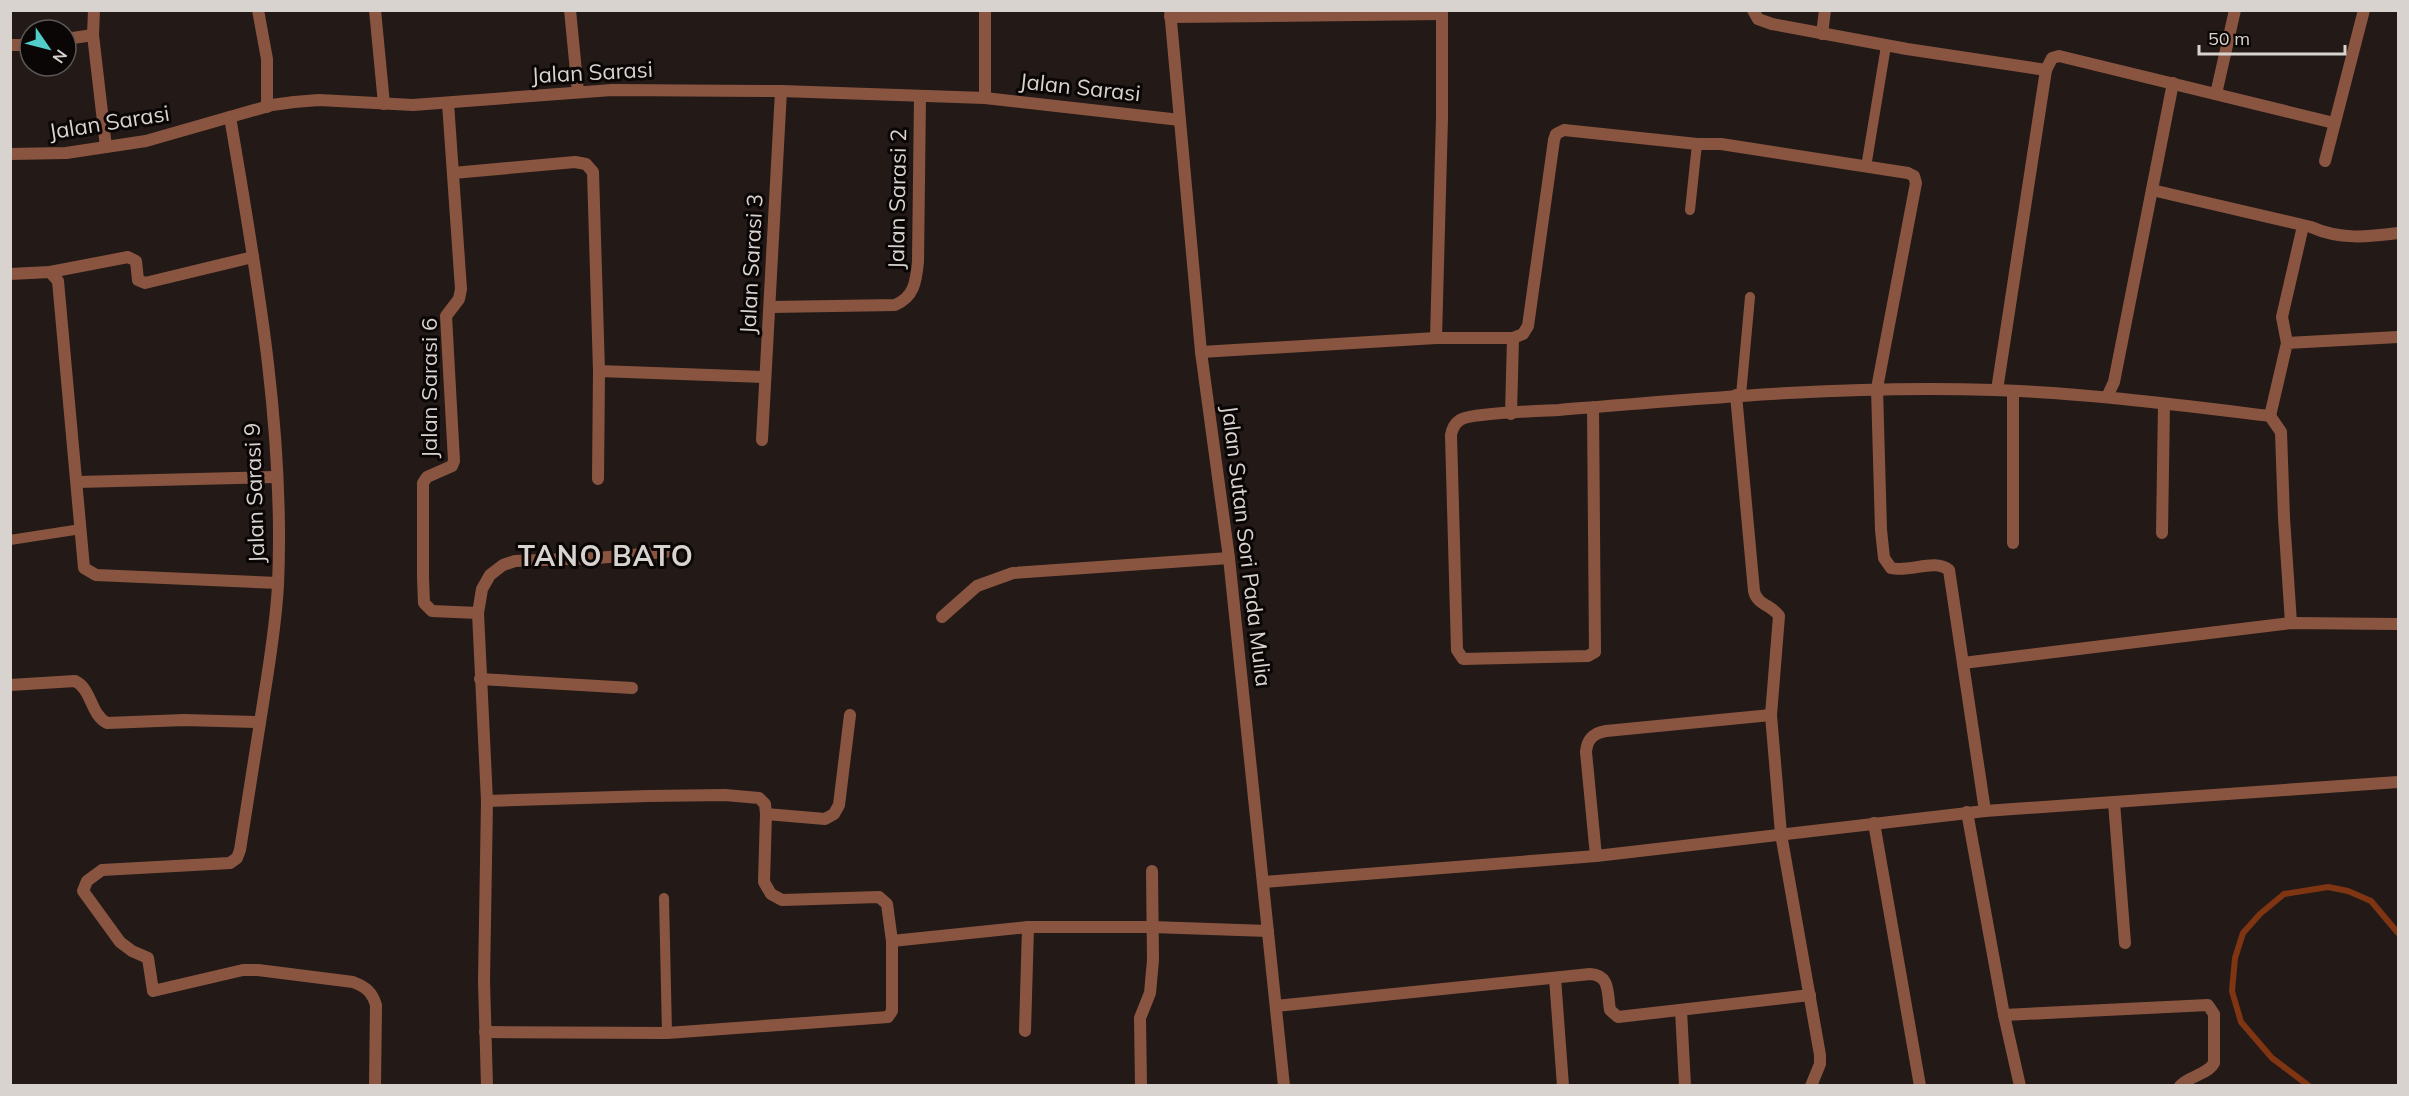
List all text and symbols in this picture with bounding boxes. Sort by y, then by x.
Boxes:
north arrow [18,18,78,78]
scale bar [2199,18,2344,56]
text: 50 m [2208,27,2250,50]
text: N [49,46,72,67]
street label: Jalan Sarasi [531,55,653,89]
street label: Jalan Sarasi [1018,67,1142,107]
street label: Jalan Sarasi [47,99,171,145]
street label: Jalan Sarasi 2 [882,128,912,270]
street label: Jalan Sarasi 3 [733,193,769,335]
street label: Jalan Sarasi 6 [415,318,443,458]
street label: Jalan Sutan Sori Pada Mulia [1216,404,1278,688]
street label: Jalan Sarasi 9 [238,422,270,564]
district label: TANO BATO [518,538,694,573]

